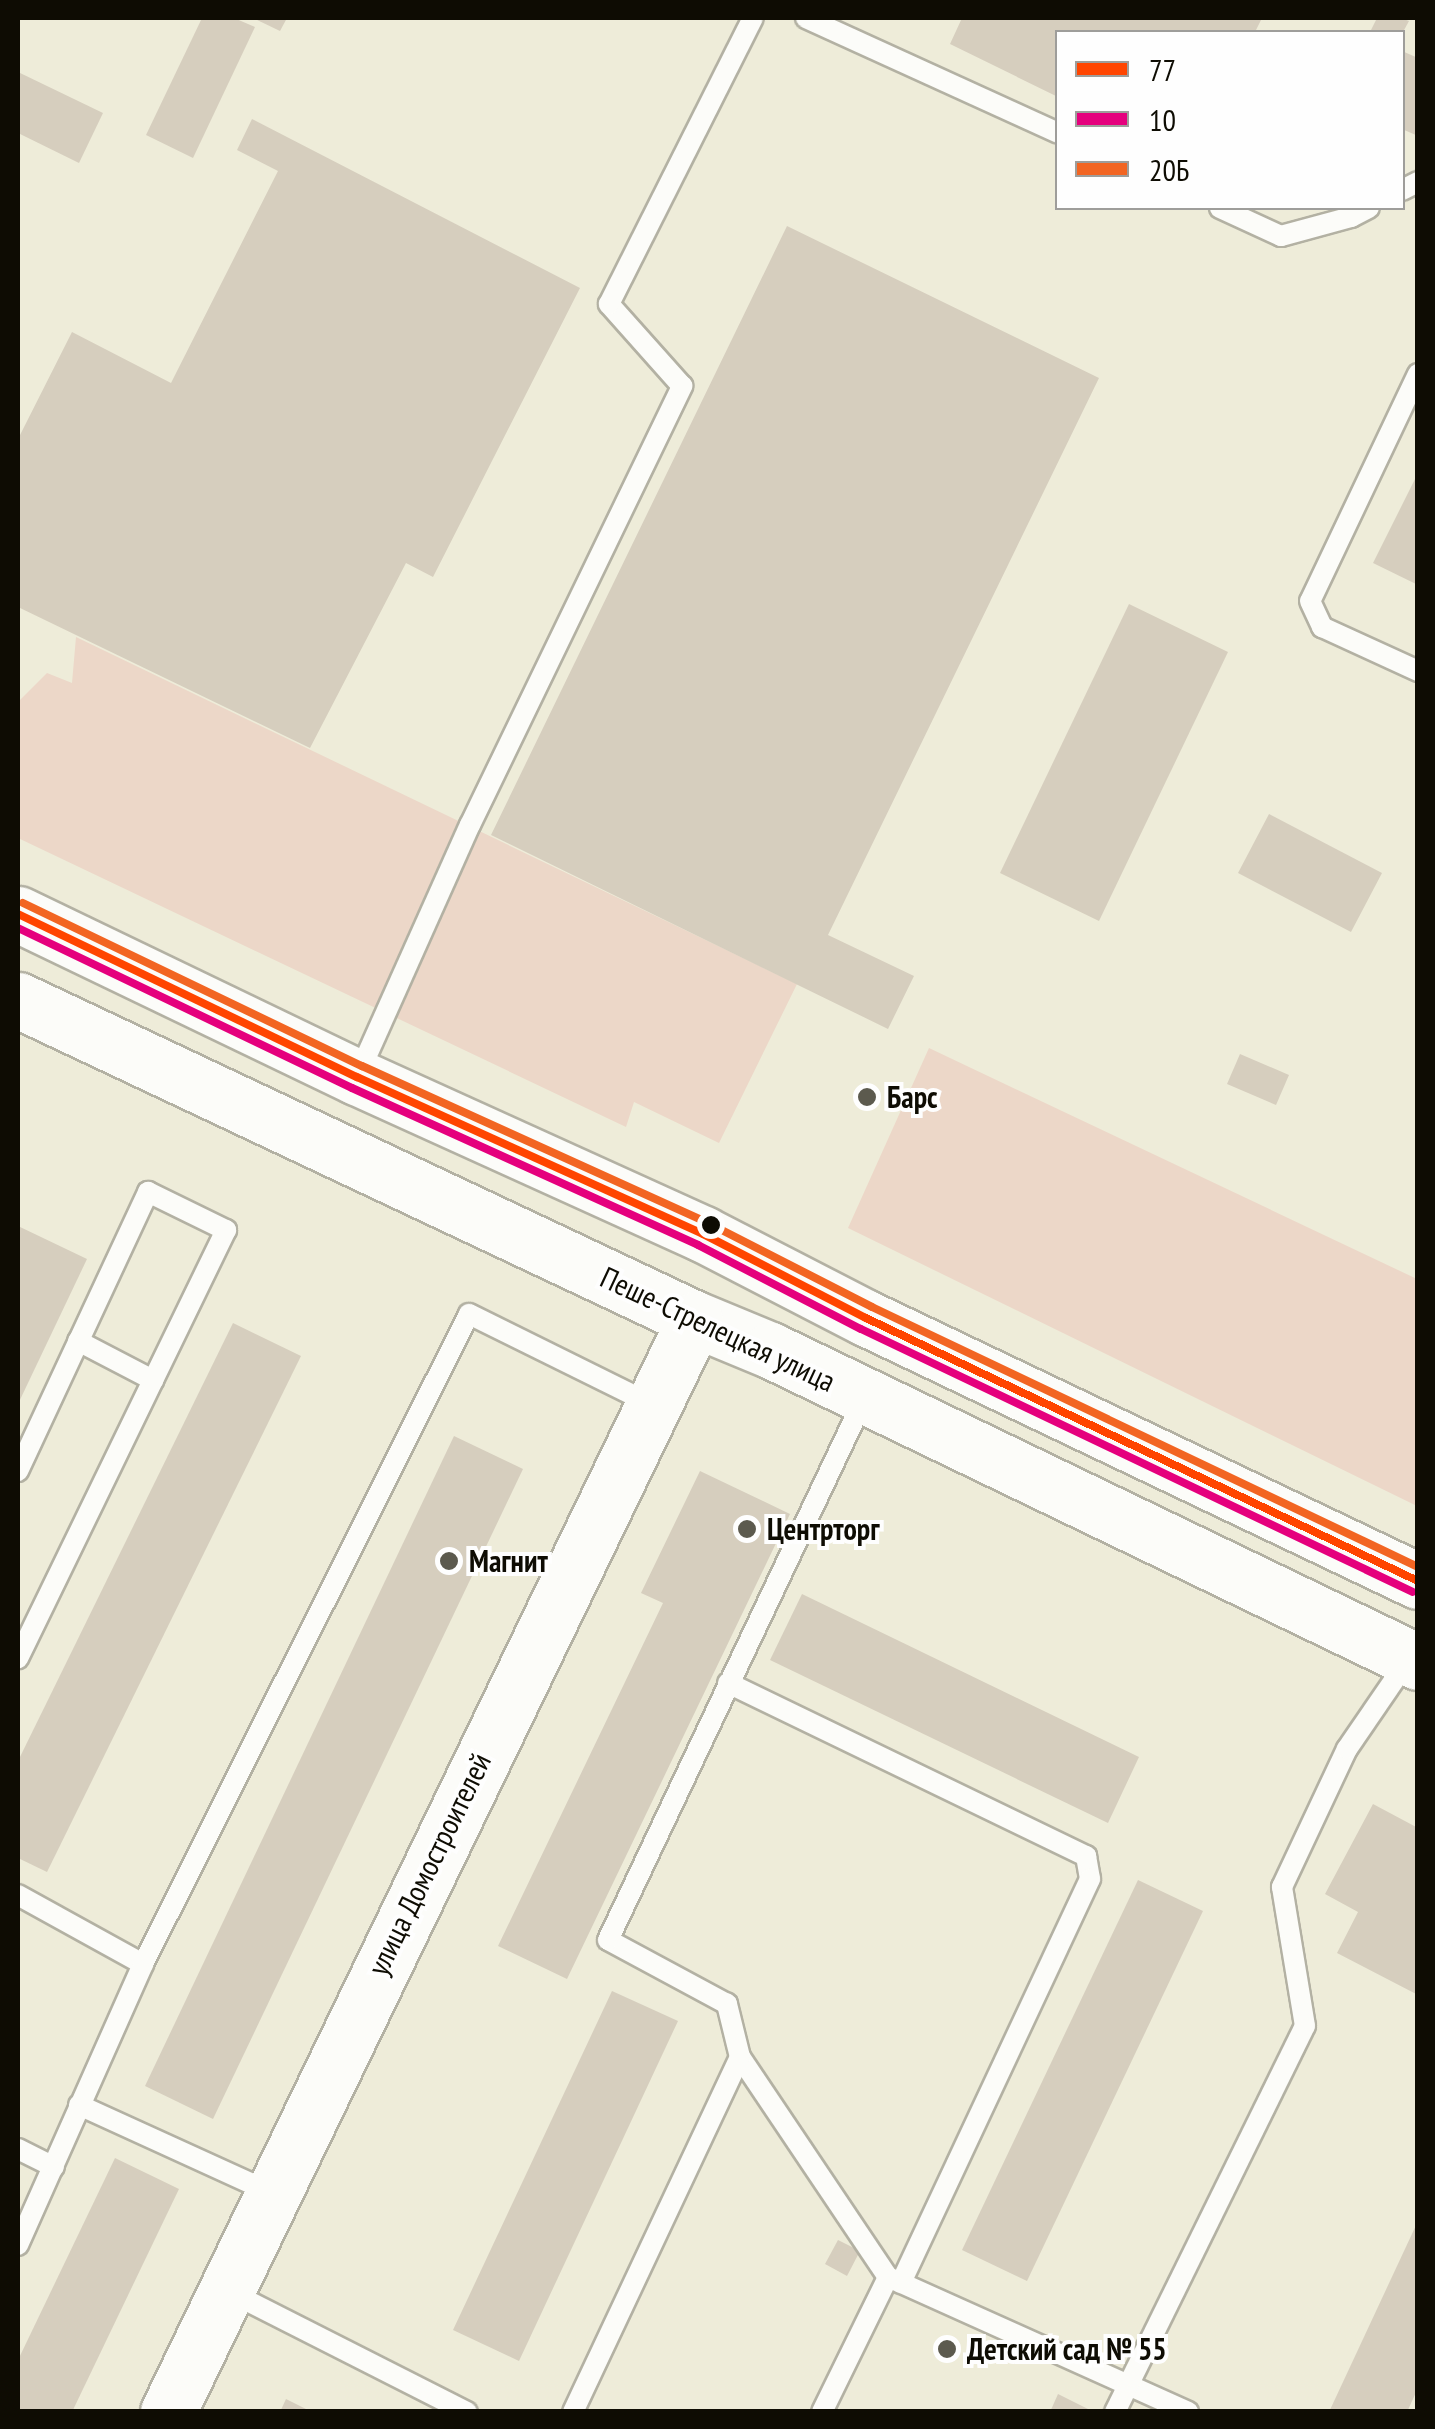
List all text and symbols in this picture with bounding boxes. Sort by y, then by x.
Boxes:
legend [1055,30,1405,210]
text: 77 [1149,50,1176,89]
text: 10 [1149,100,1176,139]
text: 20Б [1149,150,1189,189]
place label: Барс [887,1079,938,1115]
marker: Барс [856,1086,878,1108]
unlabelled marker [701,1215,721,1235]
street label: Пеше-Стрелецкая улица [595,1259,841,1399]
place label: Центрторг [767,1511,879,1547]
marker: Центрторг [736,1518,758,1540]
place label: Магнит [469,1543,548,1579]
marker: Магнит [438,1550,460,1572]
street label: улица Домостроителей [359,1747,499,1981]
place label: Детский сад № 55 [967,2331,1167,2367]
marker: Детский сад № 55 [936,2338,958,2360]

